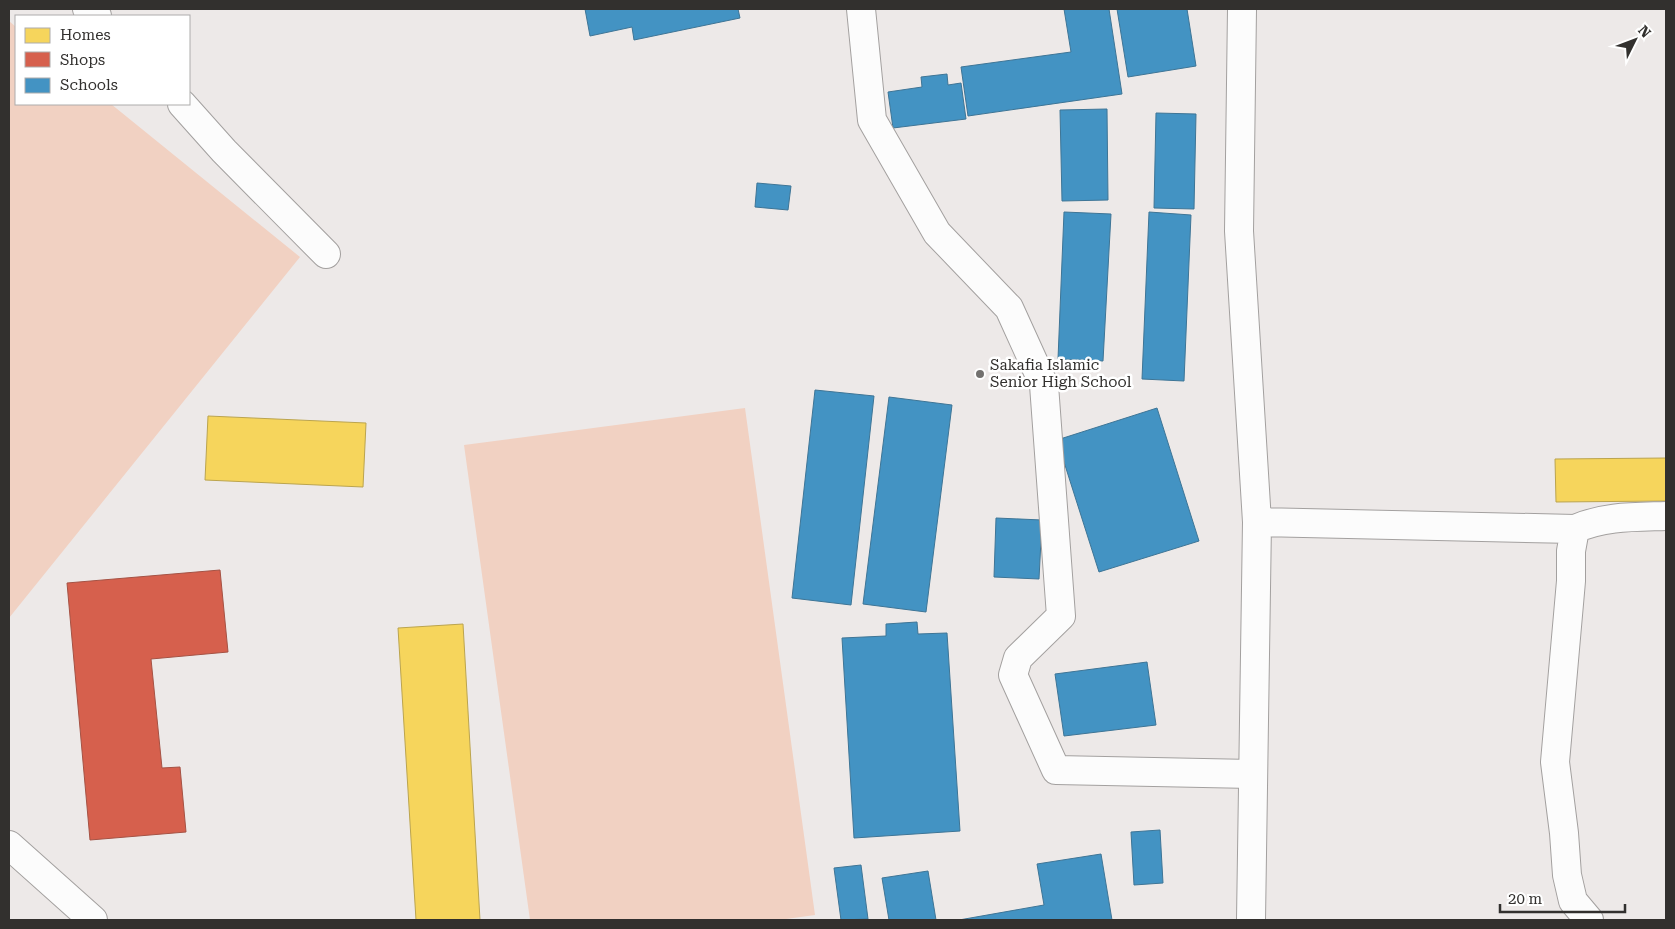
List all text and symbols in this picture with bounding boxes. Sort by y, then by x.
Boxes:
legend [15,15,190,105]
north arrow [1610,15,1660,65]
text: N [1635,22,1654,41]
text: Homes [60,26,111,44]
text: Shops [60,51,105,69]
text: Schools [60,76,118,94]
place label: Sakafia Islamic Senior High School [990,356,1132,391]
marker: Sakafia Islamic Senior High School [974,368,986,380]
scale bar [1500,882,1625,914]
text: 20 m [1508,890,1543,908]

